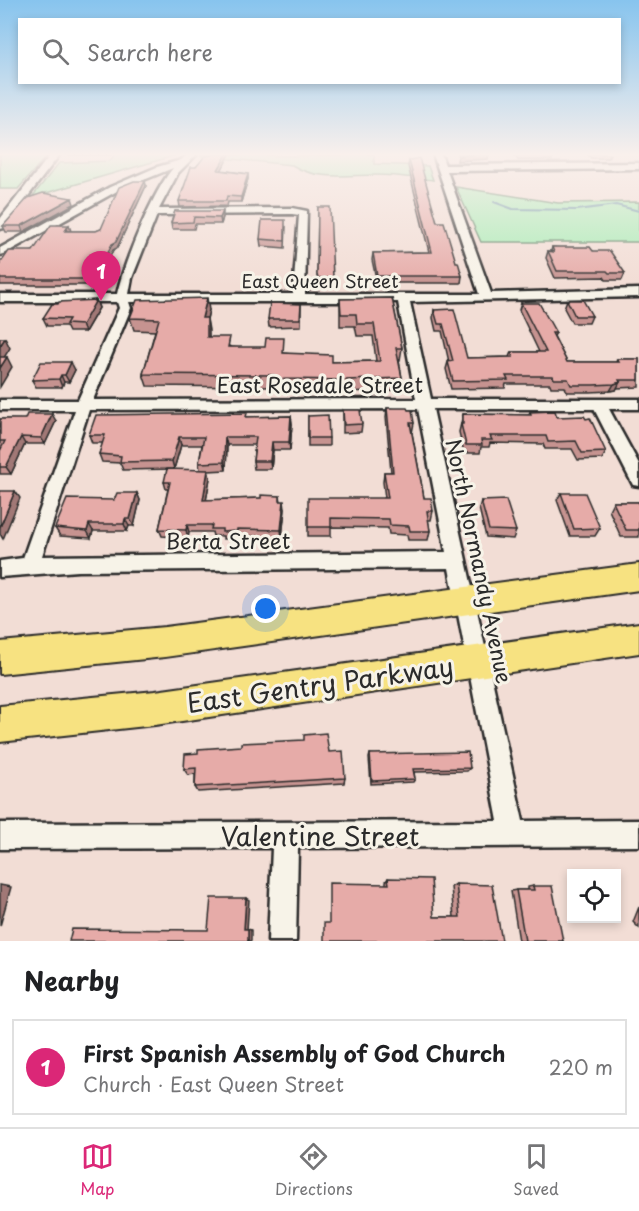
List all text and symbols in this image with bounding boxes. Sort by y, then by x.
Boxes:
search box [18,18,621,84]
icon: search [39,35,72,68]
text: Search here [87,35,213,68]
pin: 1 [82,252,120,301]
street label: East Queen Street [241,267,399,294]
street label: East Rosedale Street [217,368,423,400]
street label: North Normandy Avenue [438,436,522,686]
street label: Berta Street [166,524,290,556]
your location [251,594,280,623]
street label: East Gentry Parkway [184,646,456,722]
street label: Valentine Street [221,816,419,855]
map controls [567,869,621,923]
button: locate [567,869,621,923]
text: Nearby [24,961,119,1000]
text: First Spanish Assembly of God Church [83,1036,506,1069]
text: 1 [41,1052,50,1082]
text: 220 m [549,1052,613,1082]
text: Church · East Queen Street [83,1069,344,1099]
tab: Map [80,1140,114,1200]
tab: Directions [275,1140,353,1200]
tab: Saved [513,1140,559,1200]

